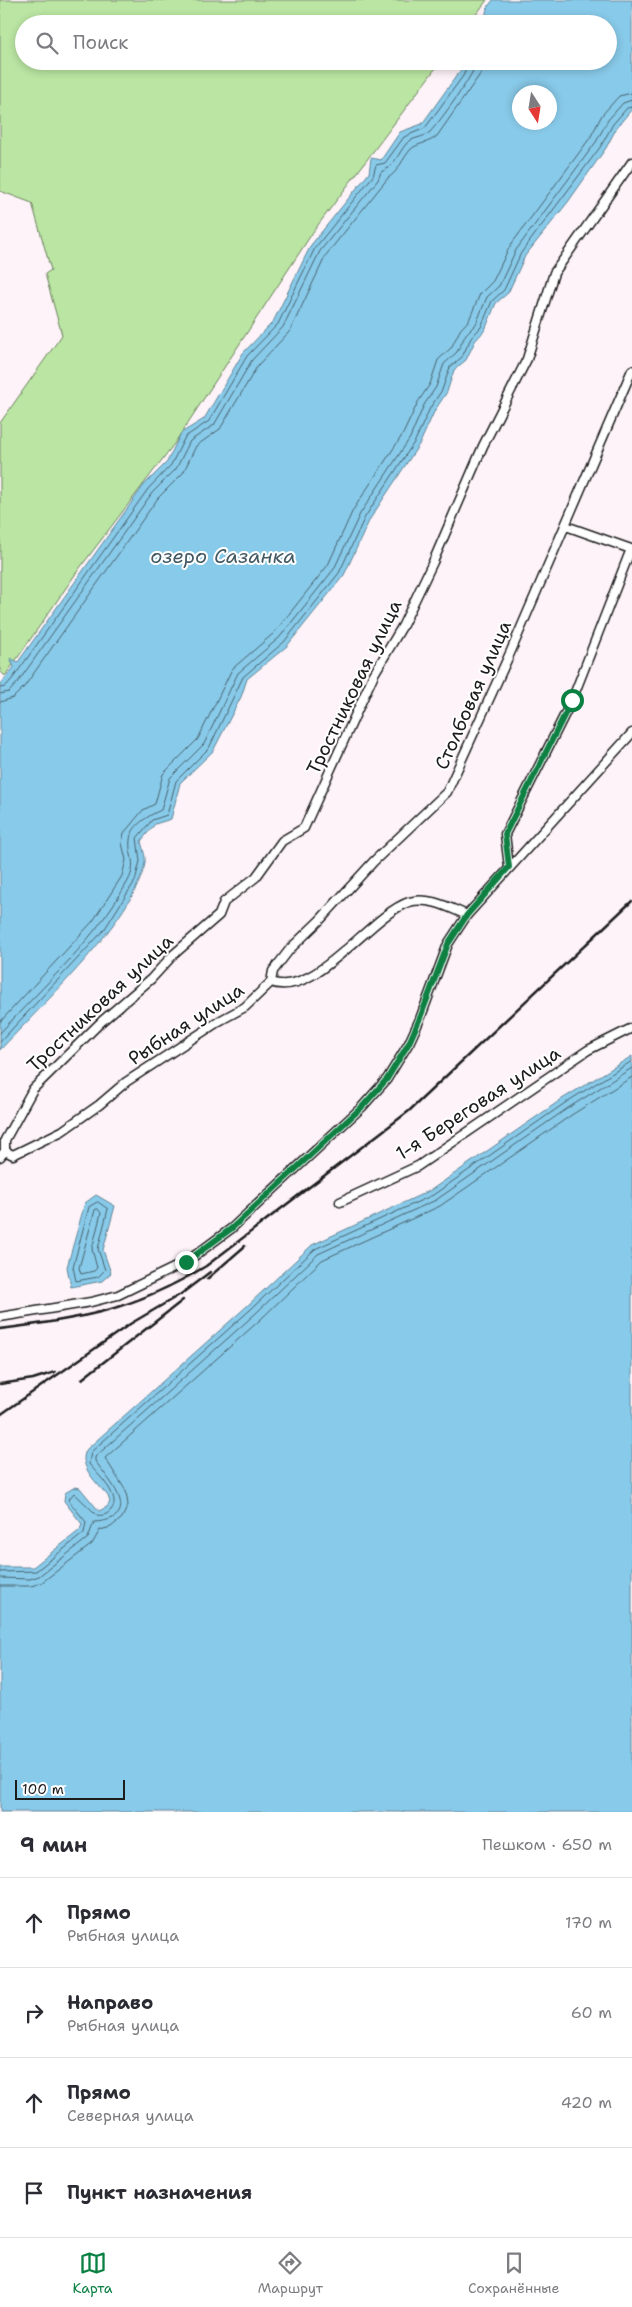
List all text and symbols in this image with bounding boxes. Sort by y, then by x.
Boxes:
search box [15,15,617,70]
icon: search [33,29,61,57]
text: Поиск [73,30,128,55]
north arrow [512,85,557,130]
water label: озеро Сазанка [150,543,296,569]
street label: Тростниковая улица [301,595,407,779]
street label: Столбовая улица [429,616,517,773]
route start [561,689,584,712]
street label: Тростниковая улица [21,928,179,1077]
street label: Рыбная улица [123,977,249,1071]
street label: 1-я Береговая улица [391,1040,565,1166]
route end [175,1251,198,1274]
scale bar [15,1777,125,1800]
text: 100 m [22,1780,64,1798]
text: 9 мин [20,1831,87,1859]
text: Пешком · 650 m [482,1834,612,1855]
text: Прямо [67,1900,131,1925]
icon: ahead [20,1909,48,1937]
text: 170 m [565,1912,612,1933]
text: Рыбная улица [67,1925,179,1946]
text: Направо [67,1990,153,2015]
icon: right [20,1999,48,2027]
text: 60 m [571,2002,612,2023]
text: Рыбная улица [67,2015,179,2036]
text: Прямо [67,2080,131,2105]
icon: ahead [20,2089,48,2117]
text: 420 m [561,2092,612,2113]
text: Северная улица [67,2105,194,2126]
icon: arrive [20,2179,48,2207]
text: Пункт назначения [67,2180,252,2205]
tab: Карта [73,2249,113,2297]
tab: Маршрут [258,2249,323,2297]
tab: Сохранённые [468,2249,559,2297]

